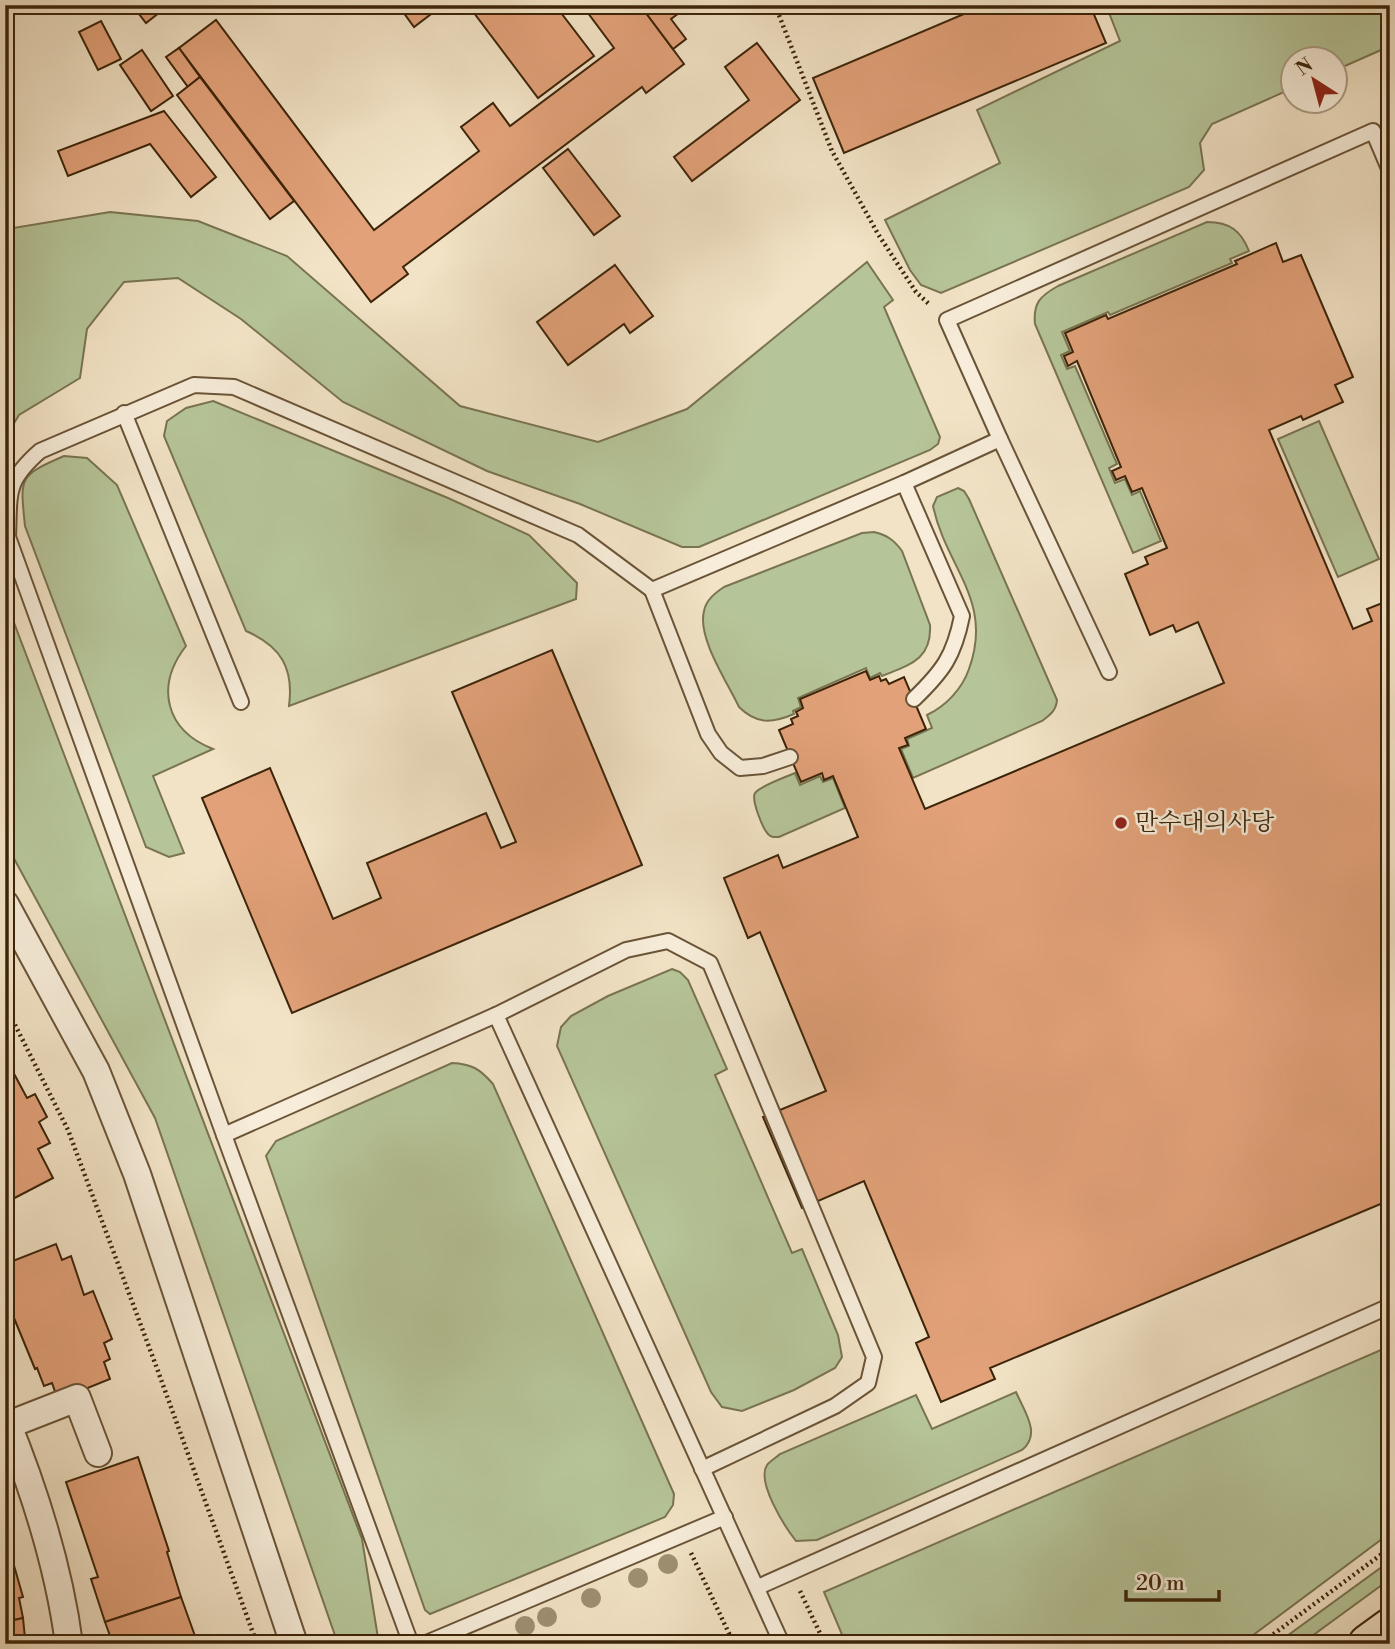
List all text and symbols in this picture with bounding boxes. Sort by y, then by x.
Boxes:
north arrow [1280,46,1350,116]
text: N [1291,53,1318,81]
place label: 만수대의사당 [1135,808,1275,838]
marker: 만수대의사당 [1113,815,1129,831]
scale bar [1126,1558,1218,1602]
text: 20 m [1136,1571,1185,1597]

